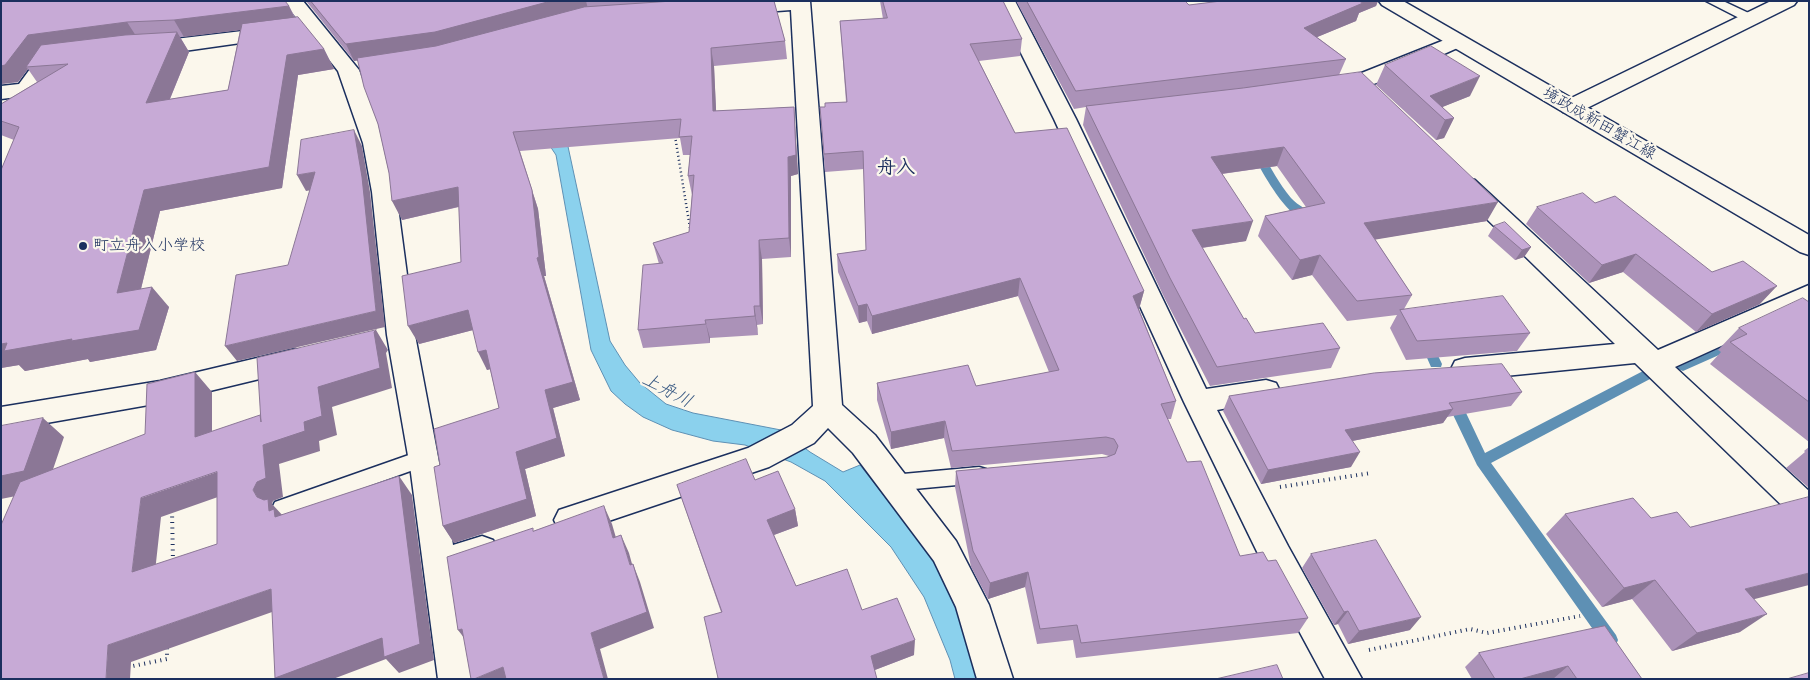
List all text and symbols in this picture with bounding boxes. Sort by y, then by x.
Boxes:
street label: 境政成新田蟹江線 [1539,84,1659,164]
district label: 舟入 [877,157,915,179]
place label: 町立舟入小学校 [93,236,205,256]
marker: 町立舟入小学校 [77,240,89,252]
water label: 上舟川 [638,369,696,413]

